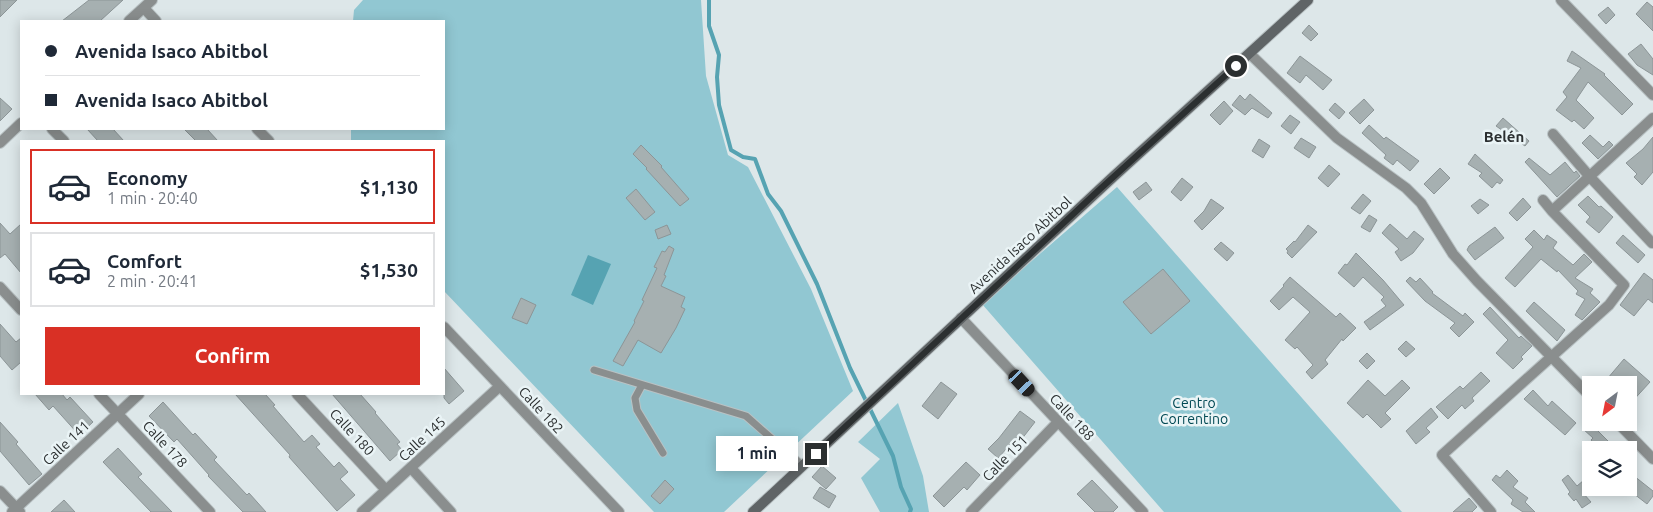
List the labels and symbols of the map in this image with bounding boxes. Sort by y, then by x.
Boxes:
route start [1225,55,1247,77]
district label: Belén [1484,128,1524,145]
street label: Avenida Isaco Abitbol [965,193,1075,297]
car [1006,367,1037,399]
north arrow [1582,376,1638,431]
street label: Calle 182 [515,383,567,437]
street label: Calle 188 [1046,390,1098,444]
park label: Centro Correntino [1160,395,1228,427]
street label: Calle 180 [326,405,378,459]
street label: Calle 145 [395,413,449,465]
street label: Calle 141 [39,417,93,469]
street label: Calle 178 [139,417,191,471]
street label: Calle 151 [979,432,1031,484]
callout: 1 min [716,436,798,472]
route end [805,443,827,465]

